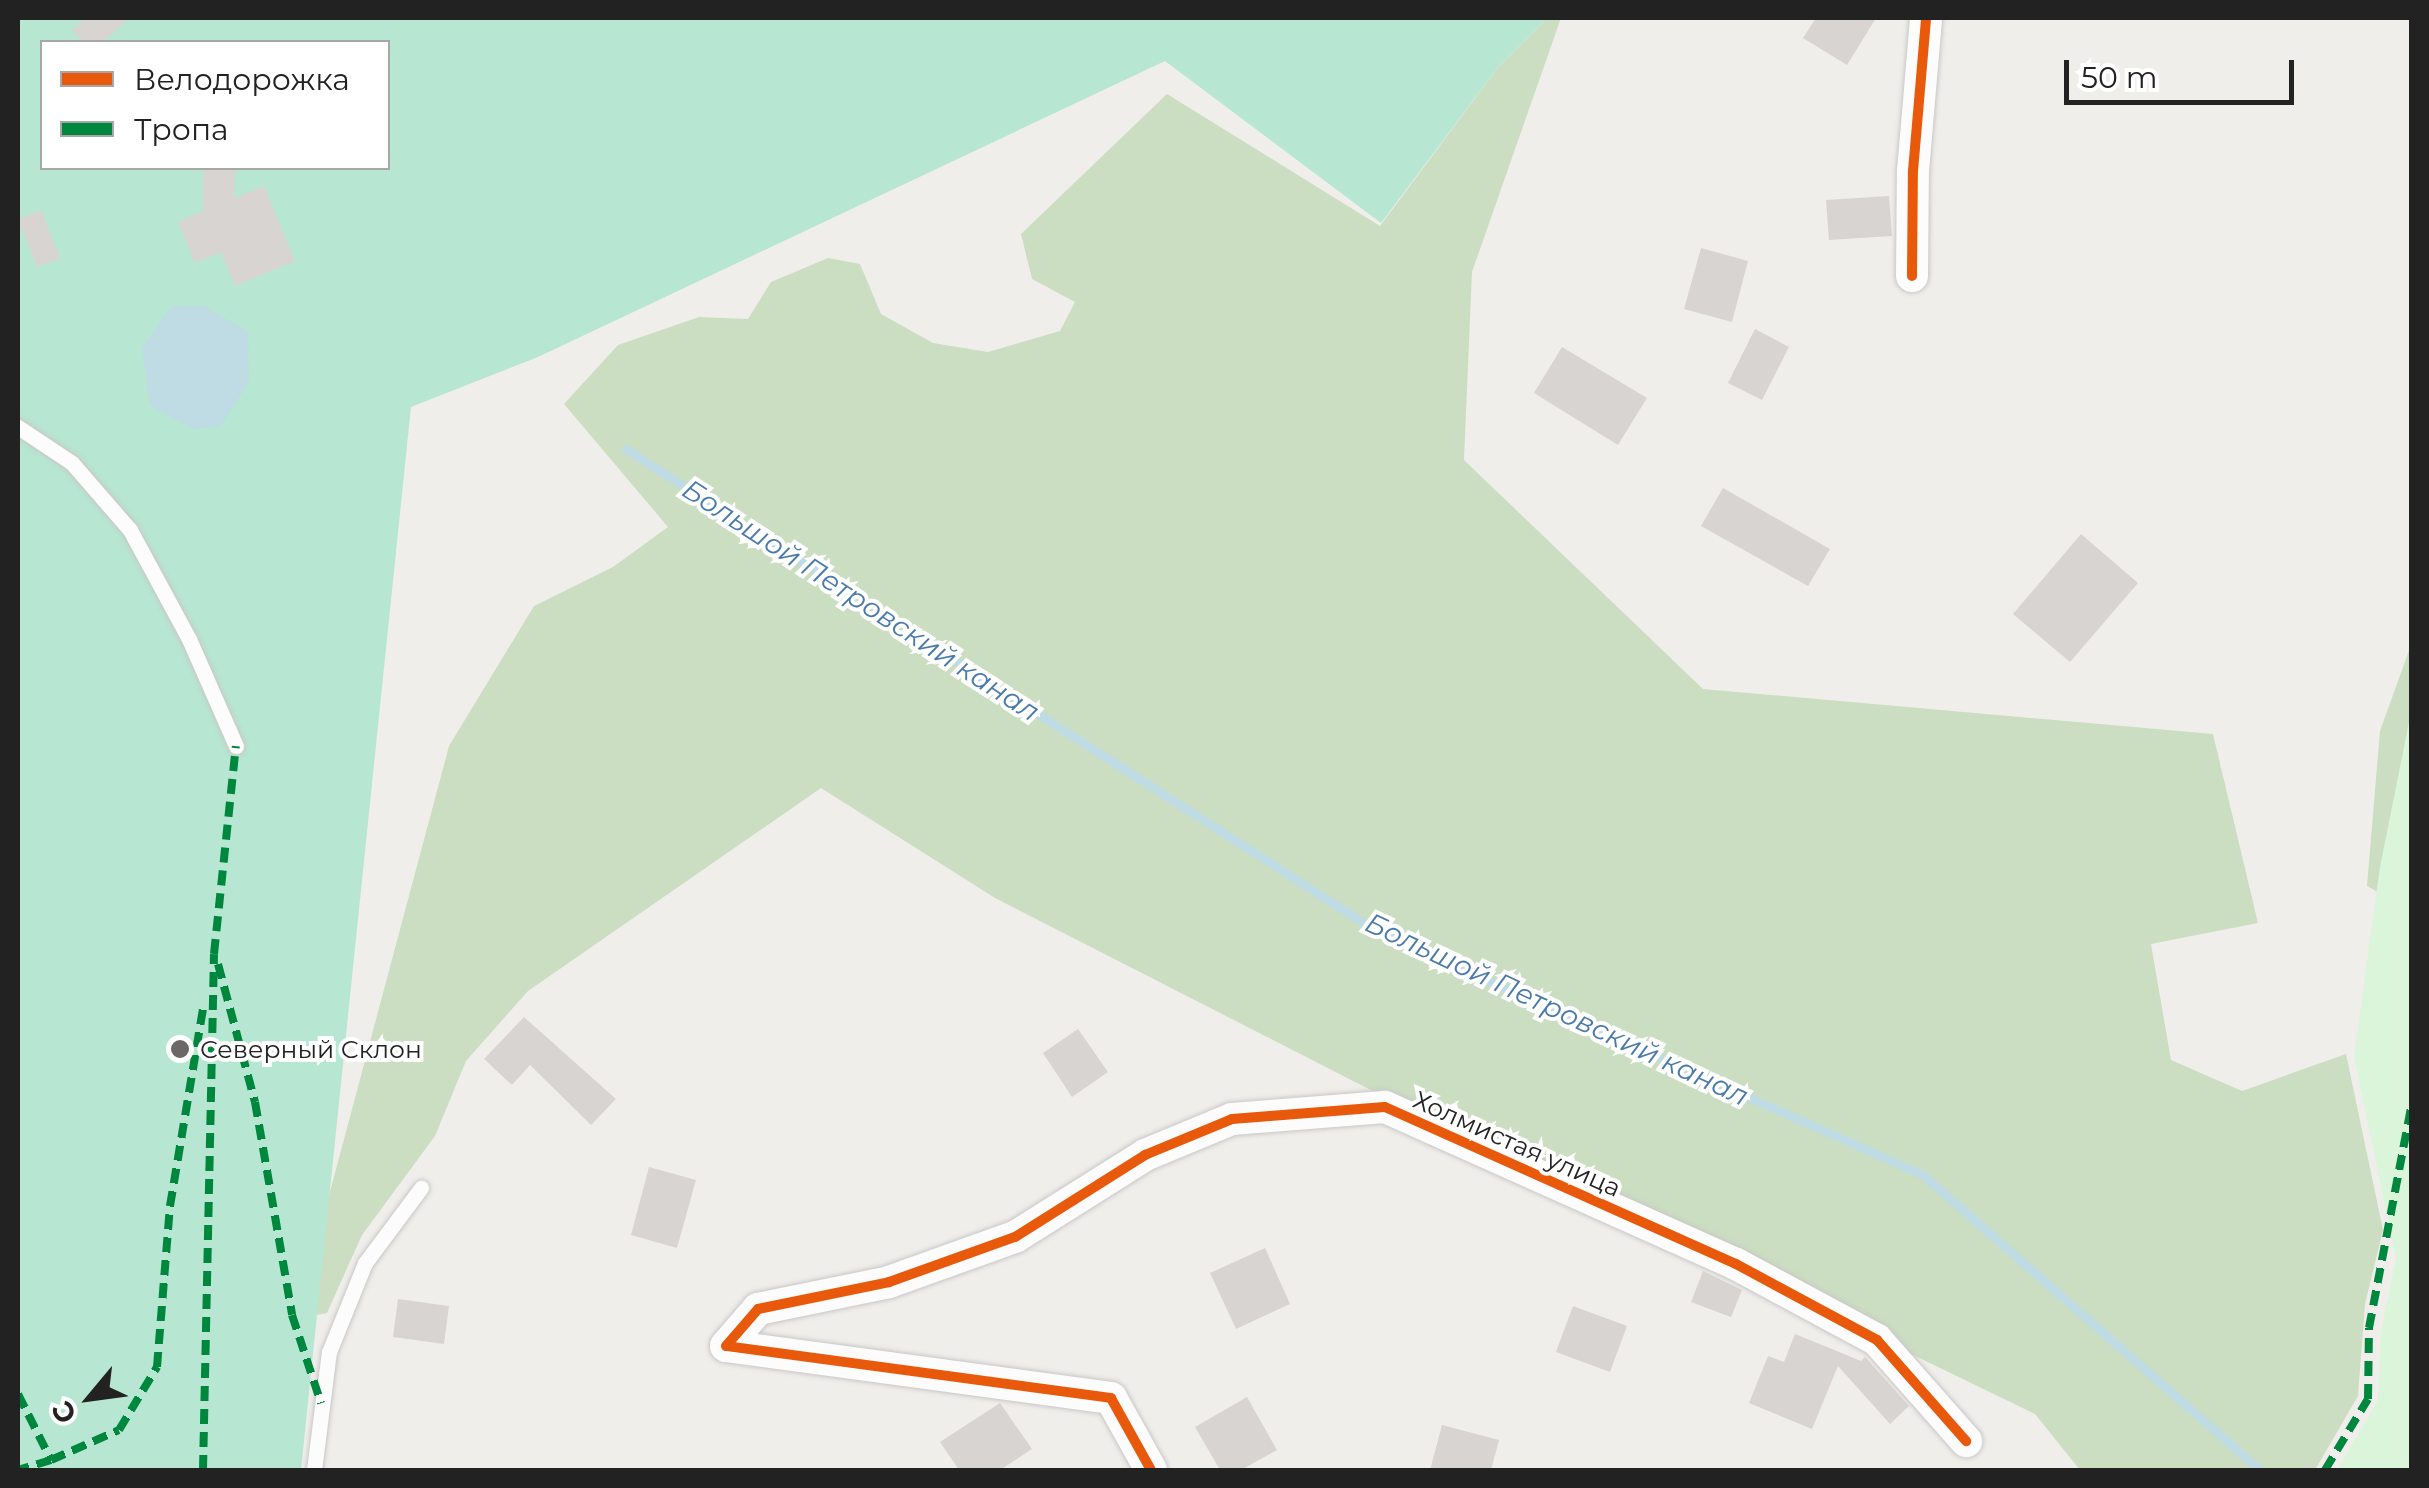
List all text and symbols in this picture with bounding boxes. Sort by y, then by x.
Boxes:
legend [40,40,390,170]
scale bar [2069,40,2299,102]
text: 50 m [2081,59,2158,96]
text: Велодорожка [134,61,350,98]
text: Тропа [134,111,229,148]
water label: Большой Петровский канал [676,472,1046,728]
water label: Большой Петровский канал [1360,905,1754,1113]
place label: Северный Склон [200,1034,422,1064]
marker: Северный Склон [169,1038,191,1060]
street label: Холмистая улица [1409,1085,1625,1203]
north arrow [40,1348,140,1448]
text: С [44,1395,84,1430]

